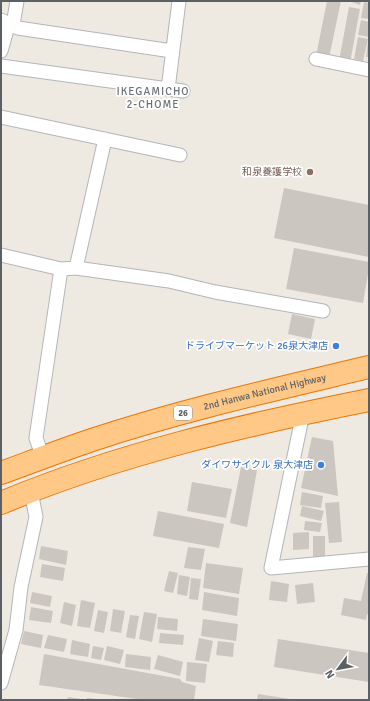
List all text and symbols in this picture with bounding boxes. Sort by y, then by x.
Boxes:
district label: IKEGAMICHO 2-CHOME [116,85,190,111]
place label: 和泉養護学校 [242,166,302,178]
marker: 和泉養護学校 [305,167,315,177]
place label: ドライブマーケット 26泉大津店 [185,340,328,352]
marker: ドライブマーケット 26泉大津店 [331,341,341,351]
street label: 2nd Hanwa National Highway [202,371,327,413]
road number: 26 [174,406,192,420]
place label: ダイワサイクル 泉大津店 [201,459,313,471]
marker: ダイワサイクル 泉大津店 [316,460,326,470]
north arrow [318,649,358,689]
text: N [322,667,337,681]

